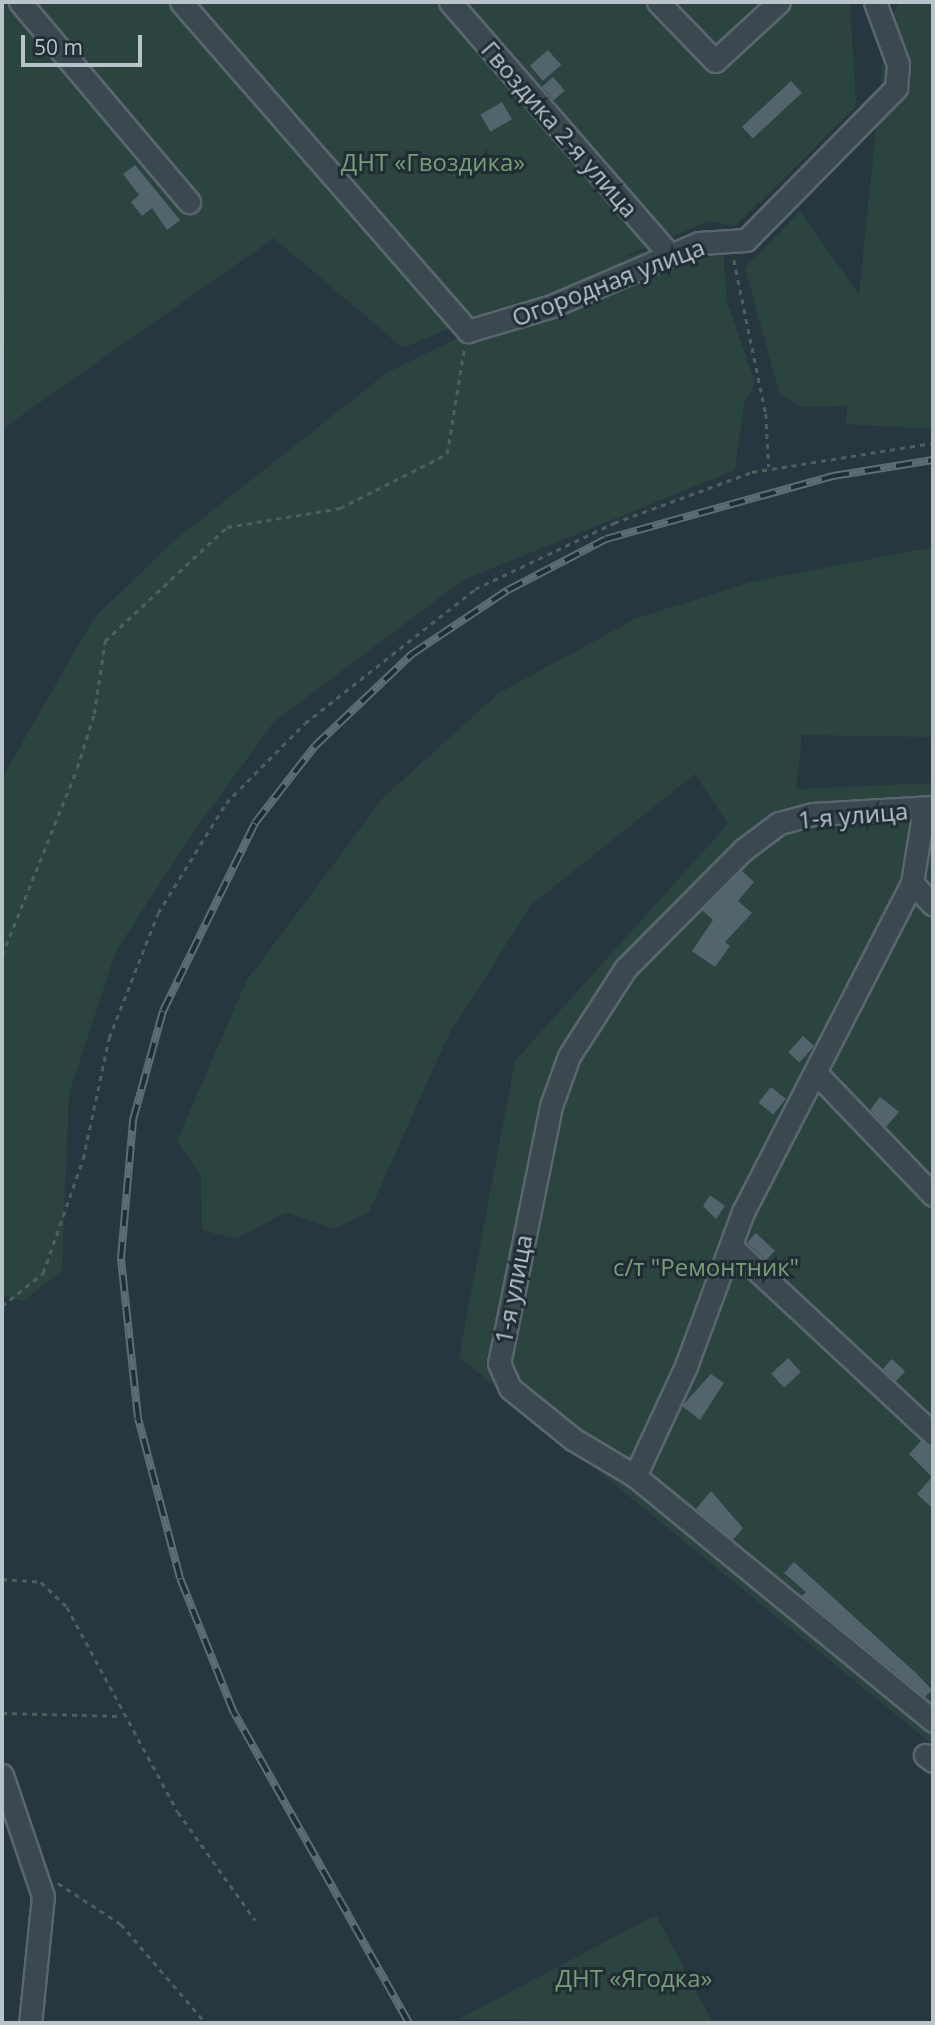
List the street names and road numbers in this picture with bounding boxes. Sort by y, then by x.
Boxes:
street label: Гвоздика 2-я улица [476,35,644,223]
street label: Огородная улица [508,232,708,332]
street label: 1-я улица [797,796,909,834]
street label: 1-я улица [488,1232,538,1346]

